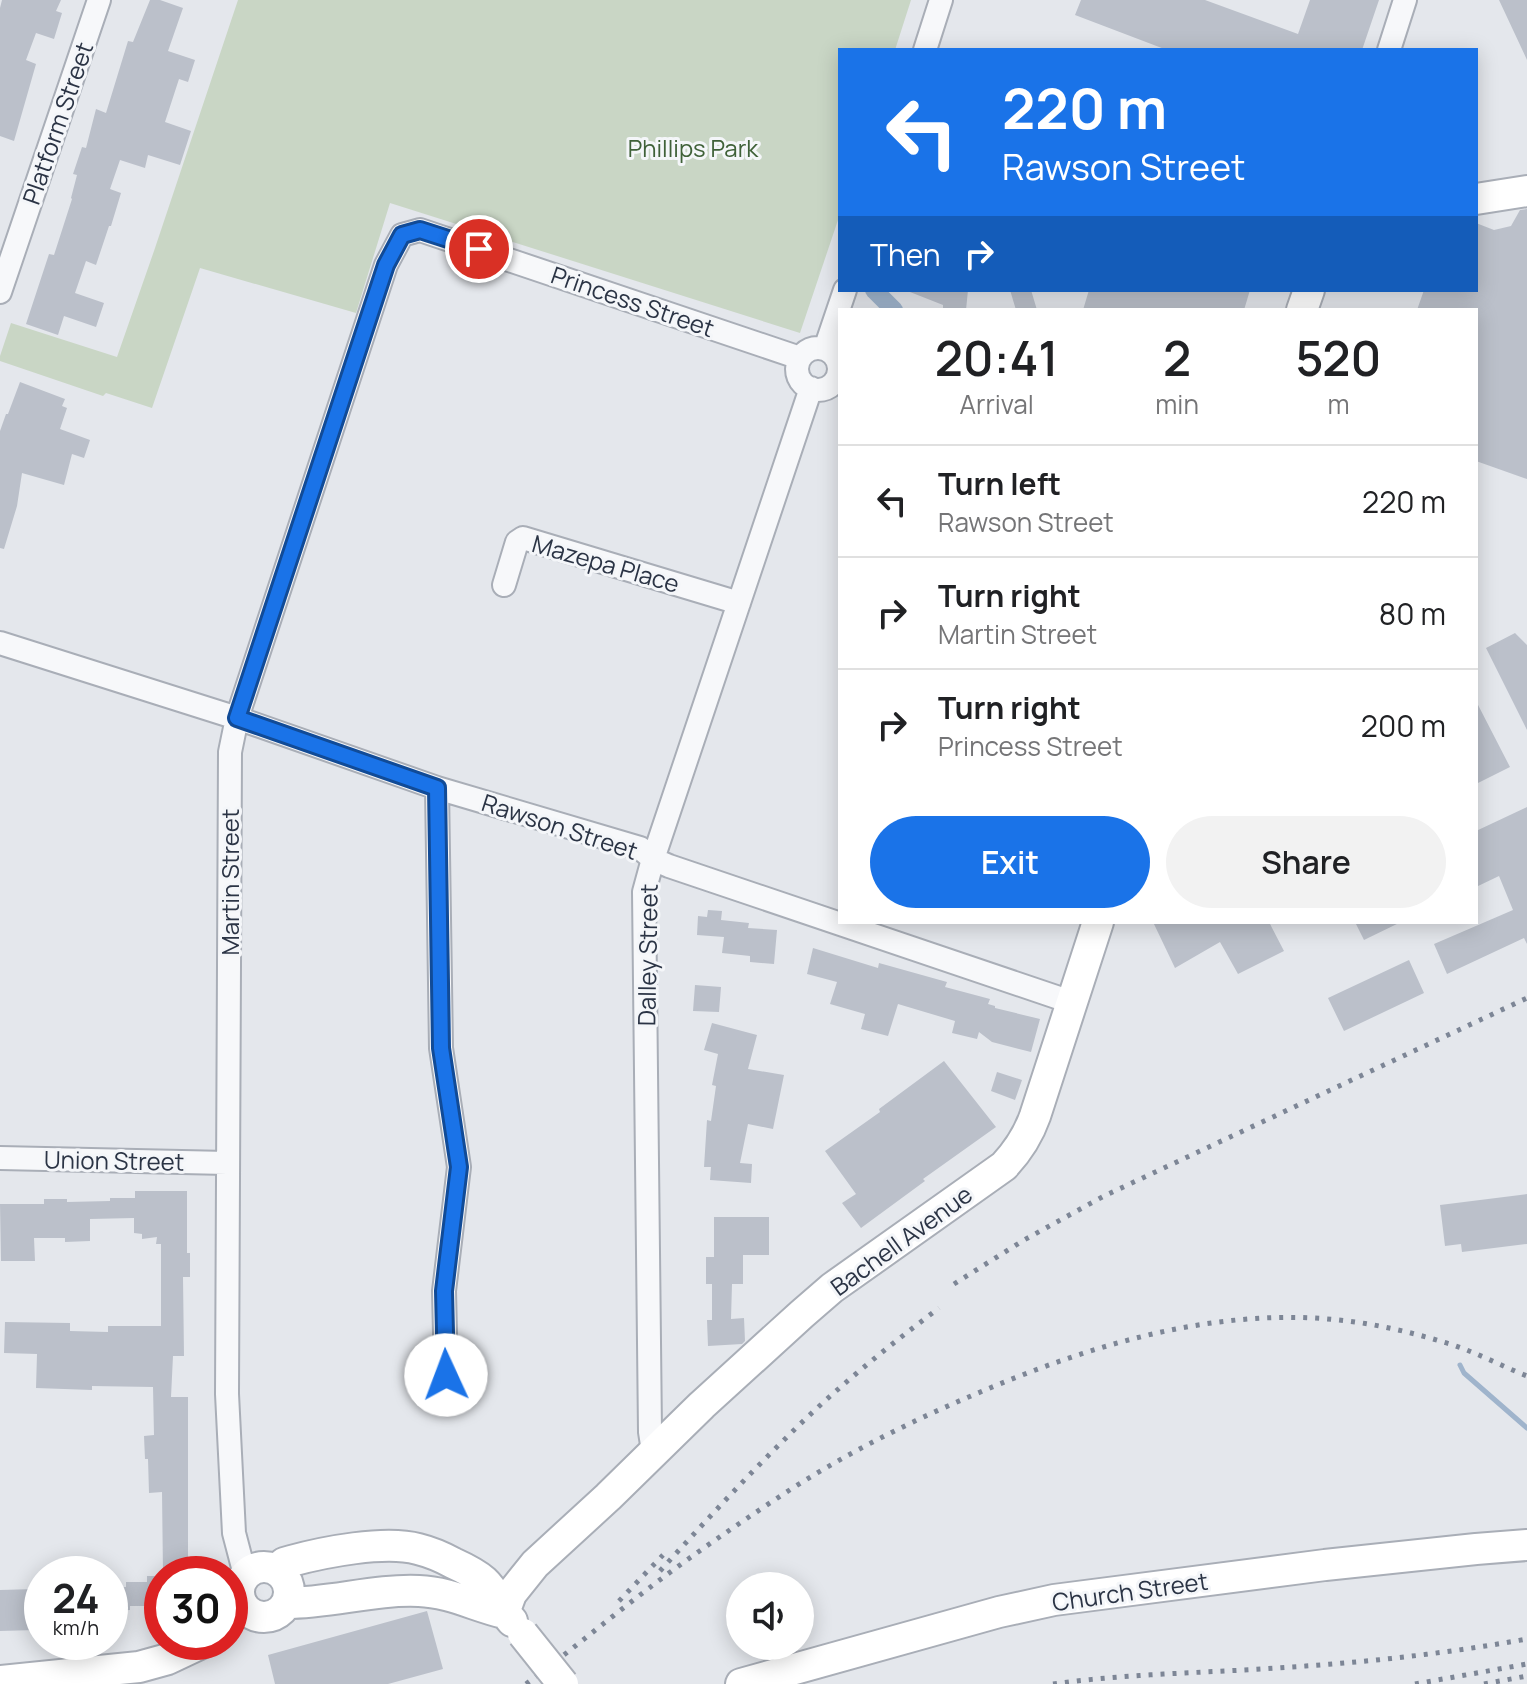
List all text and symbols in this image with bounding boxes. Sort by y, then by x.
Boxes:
street label: Platform Street [14,37,100,209]
text: 220 m [1002,69,1167,146]
icon: left [870,80,974,184]
park label: Phillips Park [628,131,759,164]
text: Rawson Street [1002,142,1245,191]
pin [445,215,513,283]
icon: arrive [457,227,501,271]
icon: right [957,232,1001,276]
text: Then [870,234,941,275]
street label: Princess Street [547,258,719,344]
text: 20:41 [935,325,1059,390]
text: 2 [1163,325,1191,390]
text: 520 [1296,325,1381,390]
text: Arrival [960,386,1034,422]
text: min [1155,386,1199,422]
text: m [1327,386,1349,422]
text: Turn left [938,463,1061,504]
icon: left [870,479,914,523]
text: 220 m [1362,481,1446,522]
text: Rawson Street [938,504,1114,540]
street label: Mazepa Place [529,526,683,600]
text: Turn right [938,575,1081,616]
icon: right [870,591,914,635]
text: 80 m [1379,593,1446,634]
text: Martin Street [938,616,1097,652]
text: Turn right [938,687,1081,728]
icon: right [870,703,914,747]
text: 200 m [1361,705,1446,746]
text: Princess Street [938,728,1123,764]
street label: Rawson Street [478,785,642,867]
street label: Martin Street [213,809,246,955]
button: Exit [870,816,1150,908]
button: Share [1166,816,1446,908]
street label: Dalley Street [629,884,665,1026]
street label: Union Street [43,1142,185,1178]
street label: Bachell Avenue [823,1177,979,1303]
position arrow [404,1333,488,1417]
speed limit sign: 30 [144,1556,248,1660]
street label: Church Street [1050,1564,1210,1618]
text: 24 [52,1570,100,1625]
map controls [726,1572,814,1660]
button: sound [726,1572,814,1660]
text: km/h [53,1614,99,1641]

